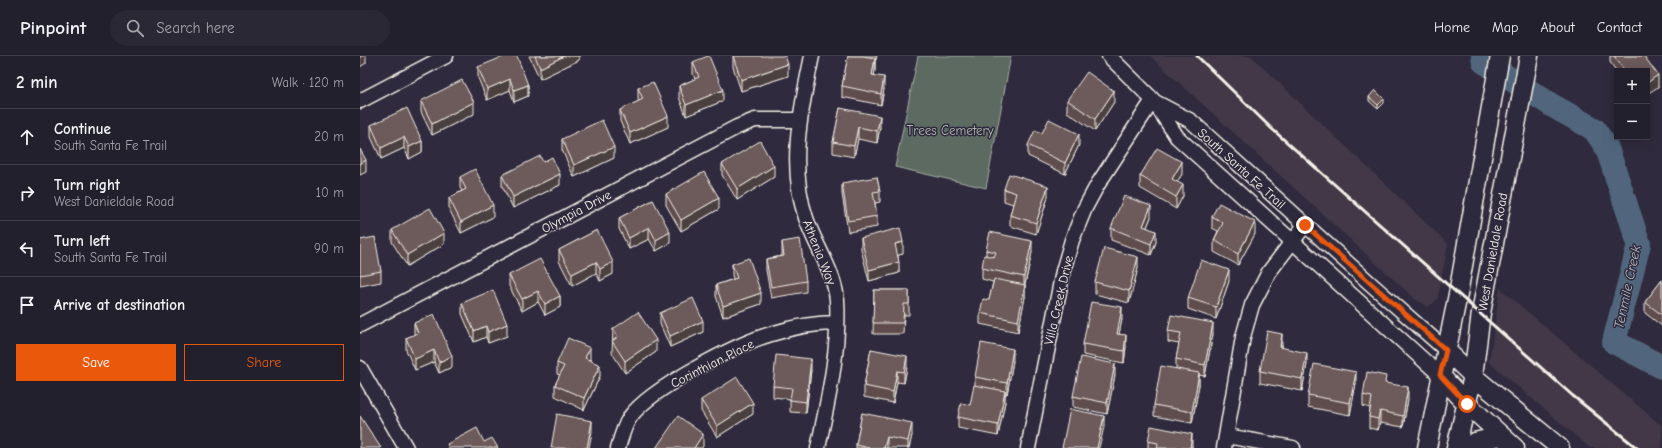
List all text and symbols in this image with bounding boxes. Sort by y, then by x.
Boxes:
search box [110,10,390,46]
text: Pinpoint [20,17,86,39]
icon: search [124,17,146,39]
text: Search here [156,19,234,37]
text: Home [1434,19,1470,36]
text: Map [1492,19,1518,36]
text: About [1540,19,1575,36]
text: Contact [1597,19,1642,36]
map controls [1614,68,1650,140]
button: + [1614,68,1650,104]
text: 2 min [16,73,57,92]
text: Walk · 120 m [272,75,344,90]
button: − [1614,104,1650,140]
text: Continue [54,120,111,138]
park label: Trees Cemetery [906,123,994,138]
street label: South Santa Fe Trail [1195,125,1289,212]
icon: ahead [16,126,38,148]
text: 20 m [314,129,344,144]
text: South Santa Fe Trail [54,138,167,153]
text: Turn right [54,176,120,194]
icon: right [16,182,38,204]
text: 10 m [316,185,344,200]
street label: Olympia Drive [539,187,614,236]
street label: West Danieldale Road [1475,192,1510,313]
text: West Danieldale Road [54,194,174,209]
route end [1296,216,1314,234]
street label: Athenia Way [800,217,839,287]
text: Turn left [54,232,110,250]
icon: left [16,238,38,260]
text: 90 m [314,241,344,256]
water label: Tenmile Creek [1610,244,1645,330]
text: South Santa Fe Trail [54,250,167,265]
street label: Villa Creek Drive [1041,254,1076,346]
icon: arrive [16,294,38,316]
text: Arrive at destination [54,296,185,314]
street label: Corinthian Place [668,336,757,391]
button: Save [16,344,176,381]
button: Share [184,344,344,381]
route start [1458,395,1476,413]

